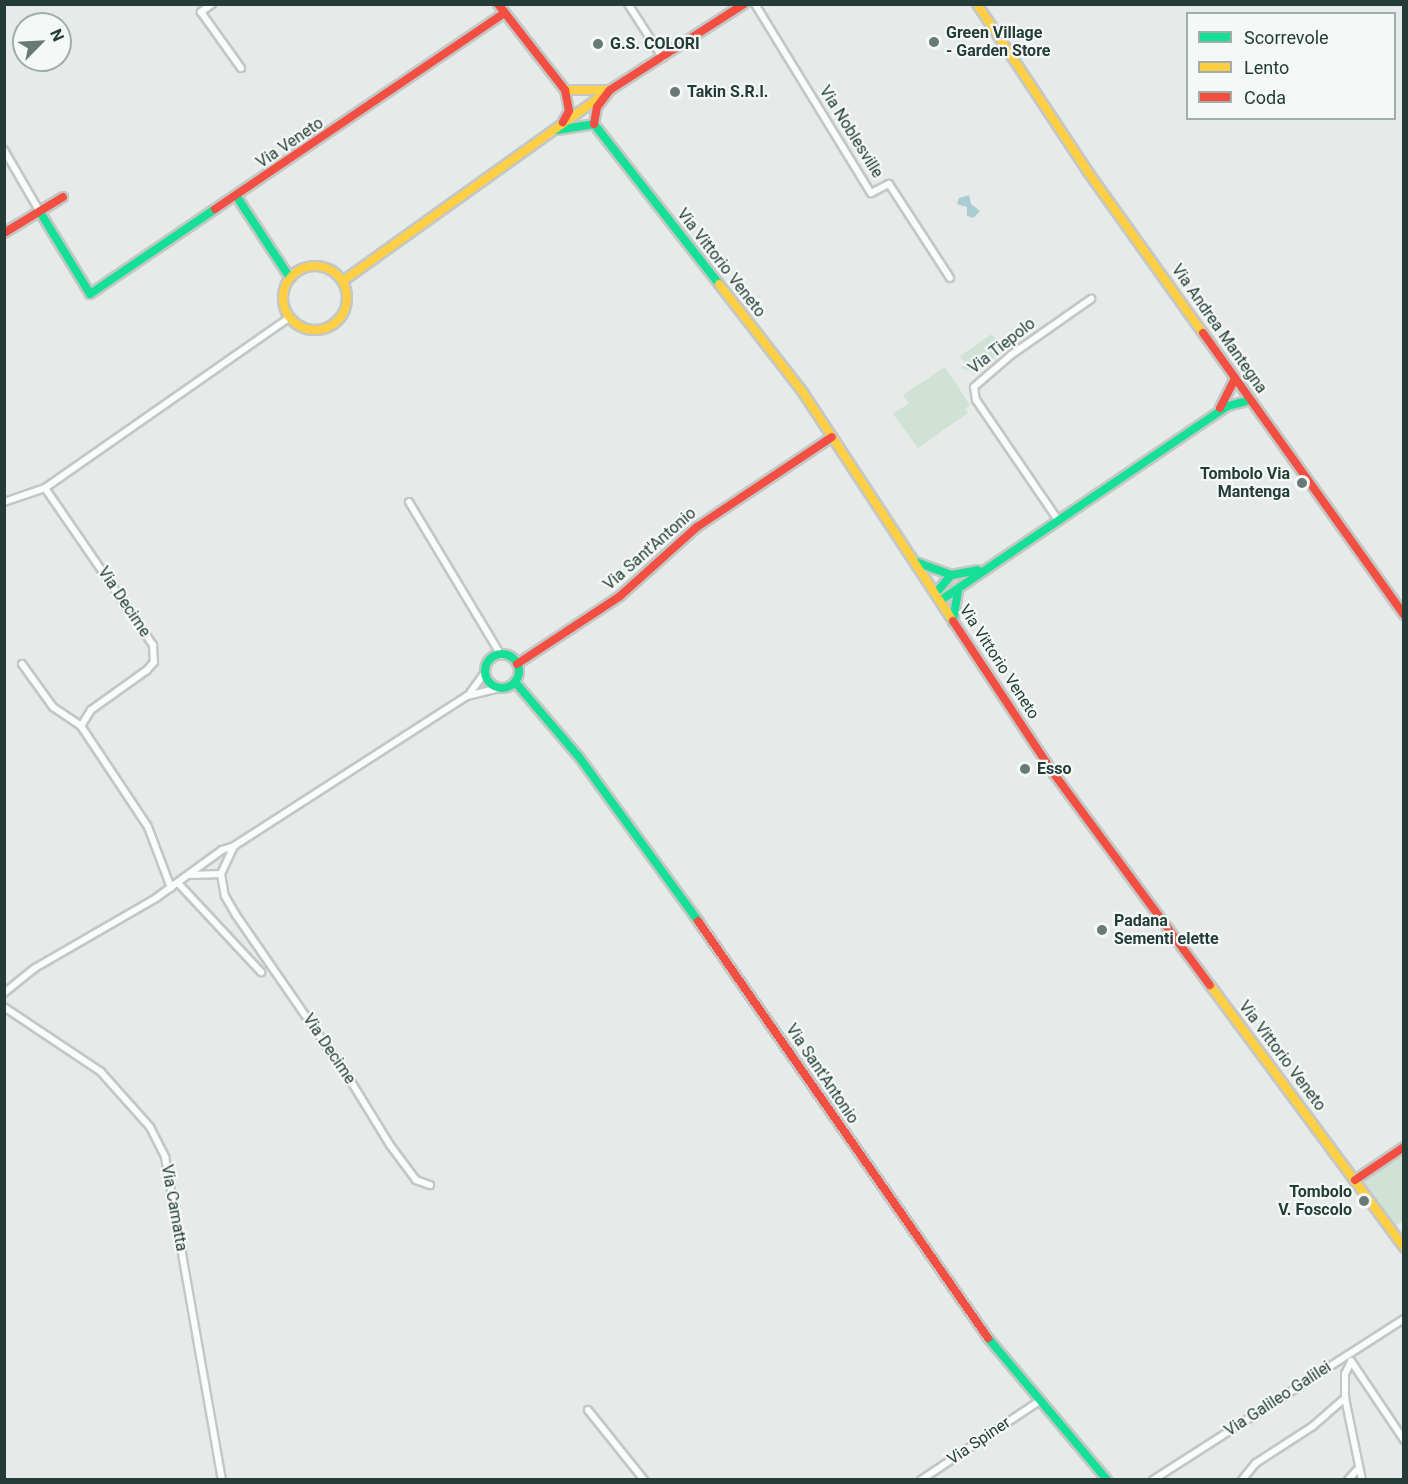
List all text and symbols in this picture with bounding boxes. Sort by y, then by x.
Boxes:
north arrow [12,12,72,72]
legend [1186,12,1396,120]
place label: Green Village - Garden Store [946,23,1050,61]
text: N [46,26,68,44]
text: Scorrevole [1244,27,1329,48]
place label: G.S. COLORI [610,34,700,54]
marker: Green Village - Garden Store [927,35,941,49]
marker: G.S. COLORI [591,37,605,51]
text: Lento [1244,57,1289,78]
place label: Takin S.R.l. [687,82,768,102]
street label: Via Noblesville [815,82,887,182]
marker: Takin S.R.l. [668,85,682,99]
text: Coda [1244,87,1286,108]
street label: Via Veneto [253,114,327,172]
street label: Via Vittorio Veneto [673,205,769,321]
street label: Via Andrea Mantegna [1167,261,1271,397]
street label: Via Tiepolo [965,314,1039,378]
place label: Tombolo Via Mantenga [1200,464,1290,502]
marker: Tombolo Via Mantenga [1295,476,1309,490]
street label: Via Sant'Antonio [600,504,700,594]
street label: Via Decime [94,563,154,641]
street label: Via Vittorio Veneto [955,601,1043,723]
place label: Esso [1037,759,1071,779]
marker: Esso [1018,762,1032,776]
place label: Padana Sementi elette [1114,911,1219,949]
marker: Padana Sementi elette [1095,923,1109,937]
street label: Via Vittorio Veneto [1234,997,1330,1115]
street label: Via Decime [299,1010,359,1088]
street label: Via Sant'Antonio [782,1020,862,1128]
street label: Via Camatta [157,1163,191,1253]
place label: Tombolo V. Foscolo [1278,1182,1352,1220]
marker: Tombolo V. Foscolo [1357,1194,1371,1208]
street label: Via Galileo Galilei [1221,1357,1335,1441]
street label: Via Spiner [944,1413,1014,1469]

